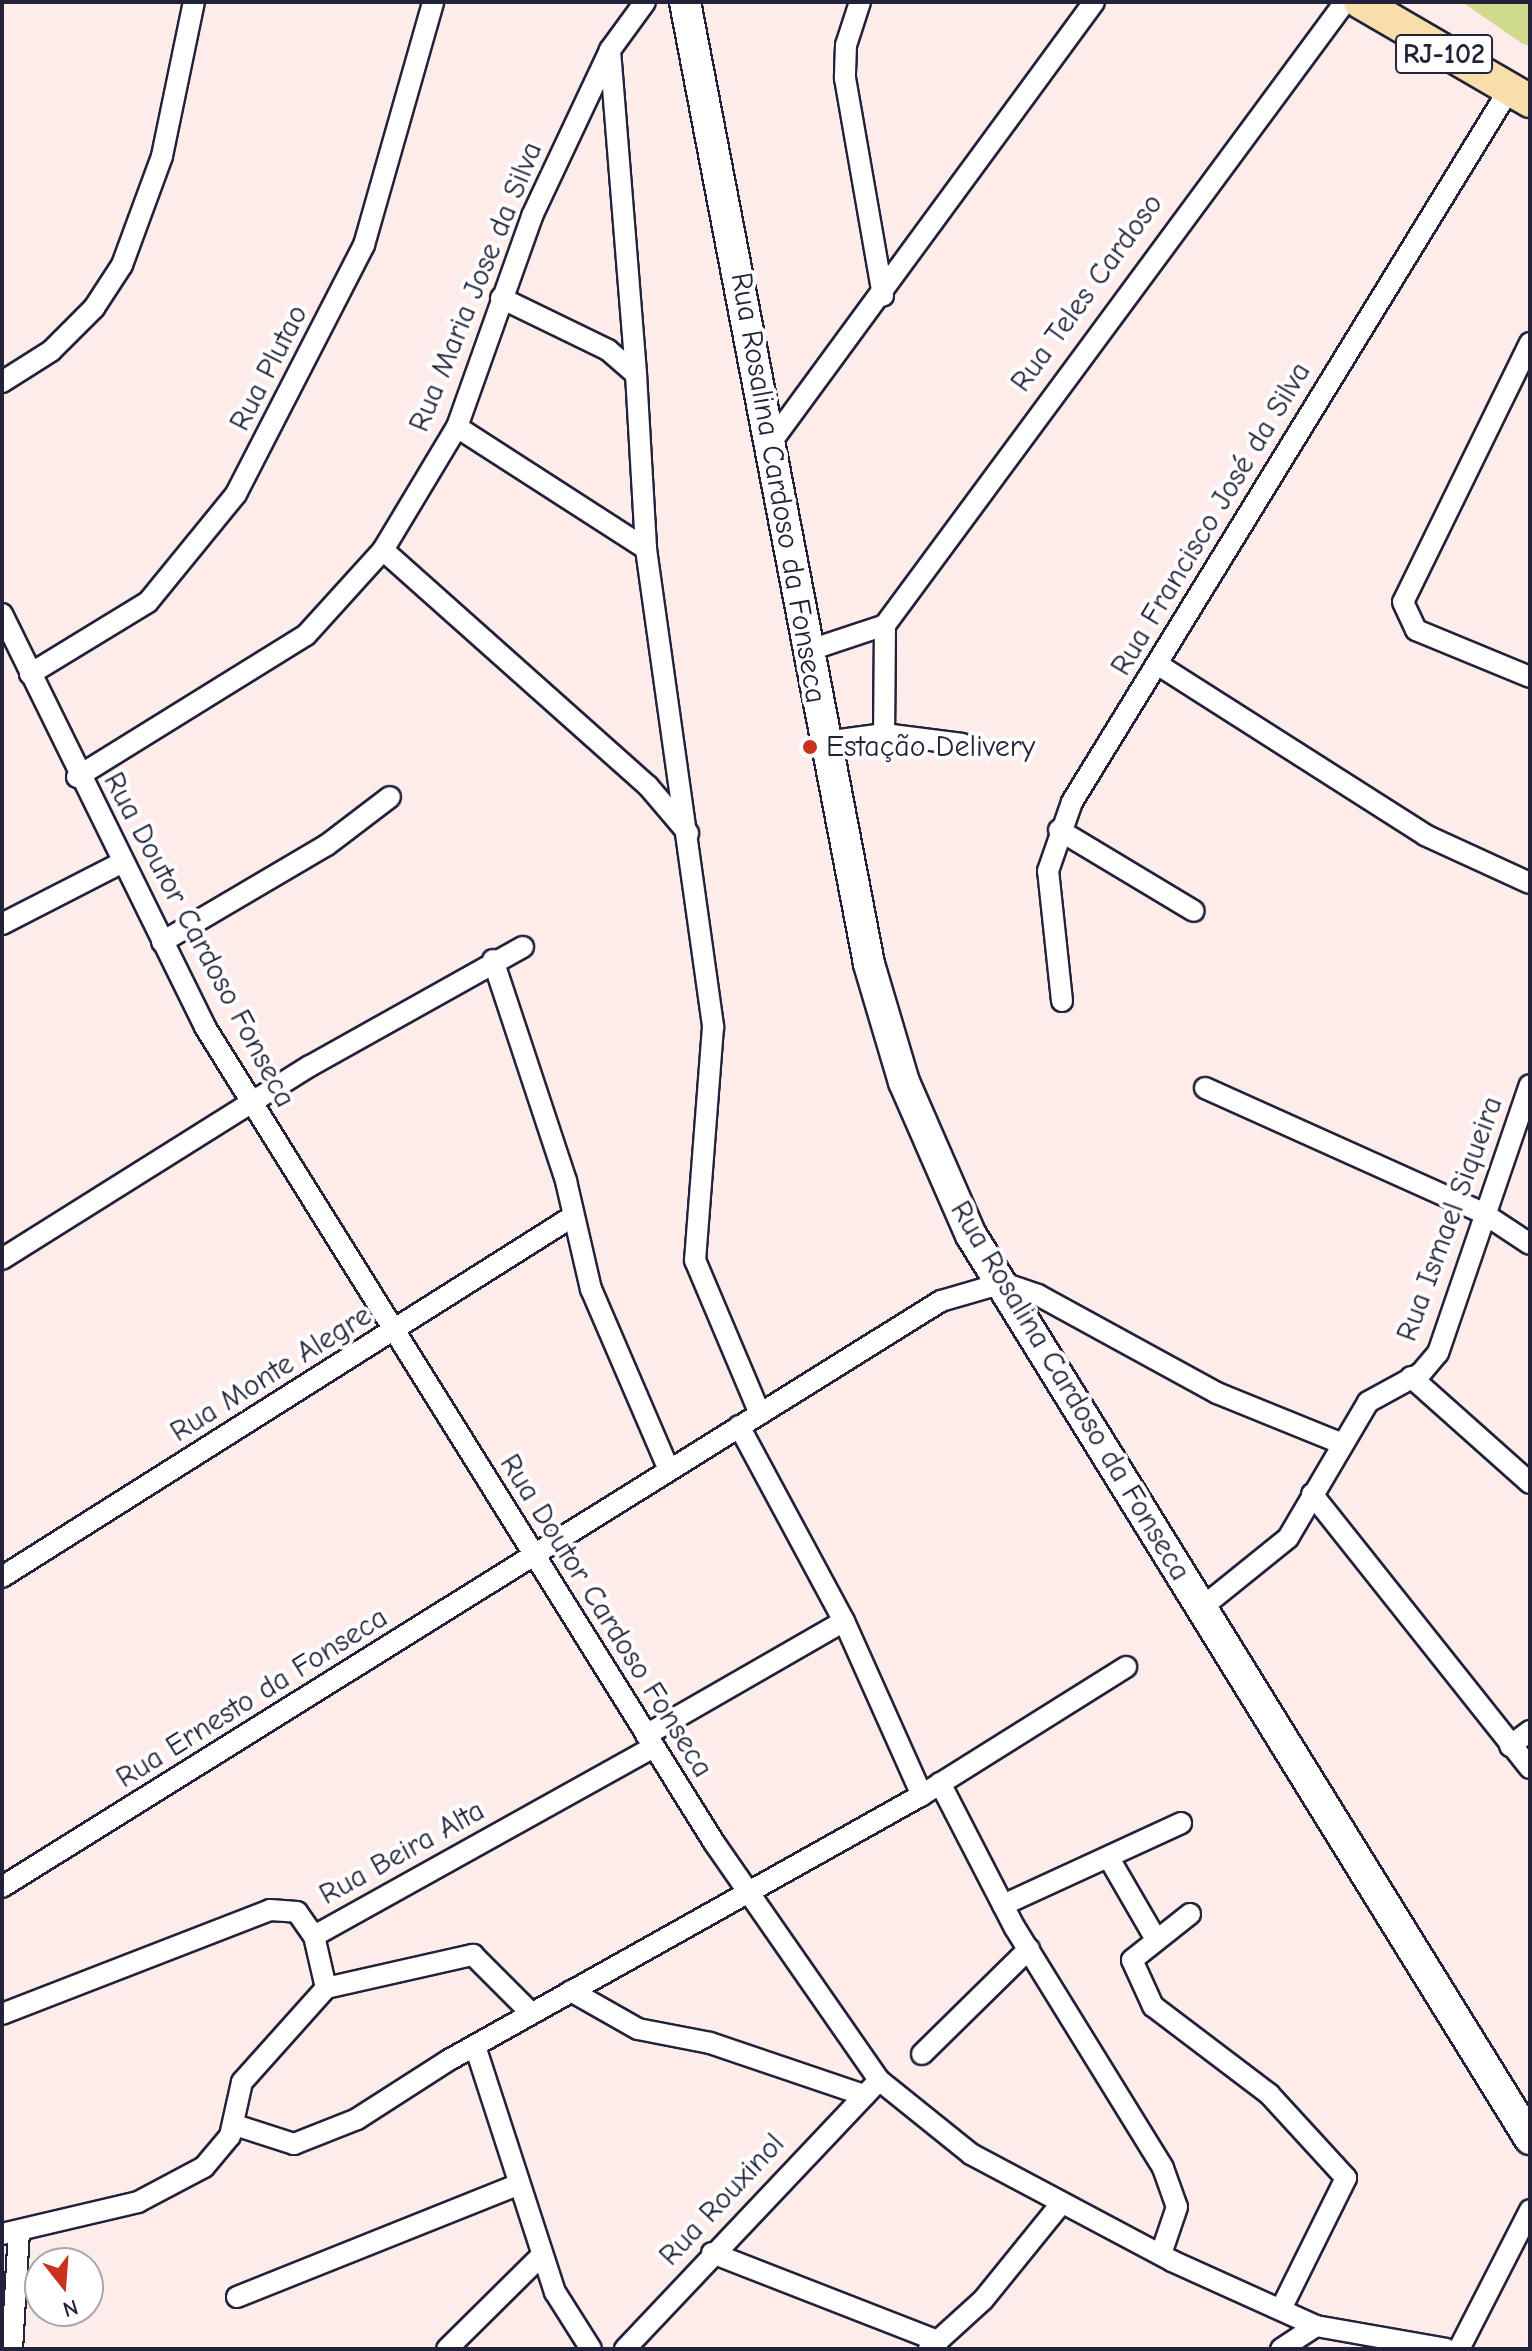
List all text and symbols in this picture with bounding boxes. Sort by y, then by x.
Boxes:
road number: RJ-102 [1394,30,1494,78]
street label: Rua Maria Jose da Silva [401,137,551,437]
street label: Rua Teles Cardoso [1003,187,1171,399]
street label: Rua Rosalina Cardoso da Fonseca [722,270,834,706]
street label: Rua Plutao [222,299,316,437]
street label: Rua Francisco José da Silva [1103,356,1319,682]
place label: Estação Delivery [826,729,1035,765]
marker: Estação Delivery [801,738,819,756]
street label: Rua Doutor Cardoso Fonseca [95,766,303,1114]
street label: Rua Ismael Siqueira [1389,1092,1511,1346]
street label: Rua Rosalina Cardoso da Fonseca [942,1195,1198,1587]
street label: Rua Monte Alegre [164,1298,378,1450]
street label: Rua Doutor Cardoso Fonseca [492,1448,720,1784]
street label: Rua Ernesto da Fonseca [110,1600,394,1796]
street label: Rua Beira Alta [313,1793,491,1913]
street label: Rua Rouxinol [652,2126,792,2274]
north arrow [24,2247,104,2327]
text: N [60,2294,81,2323]

